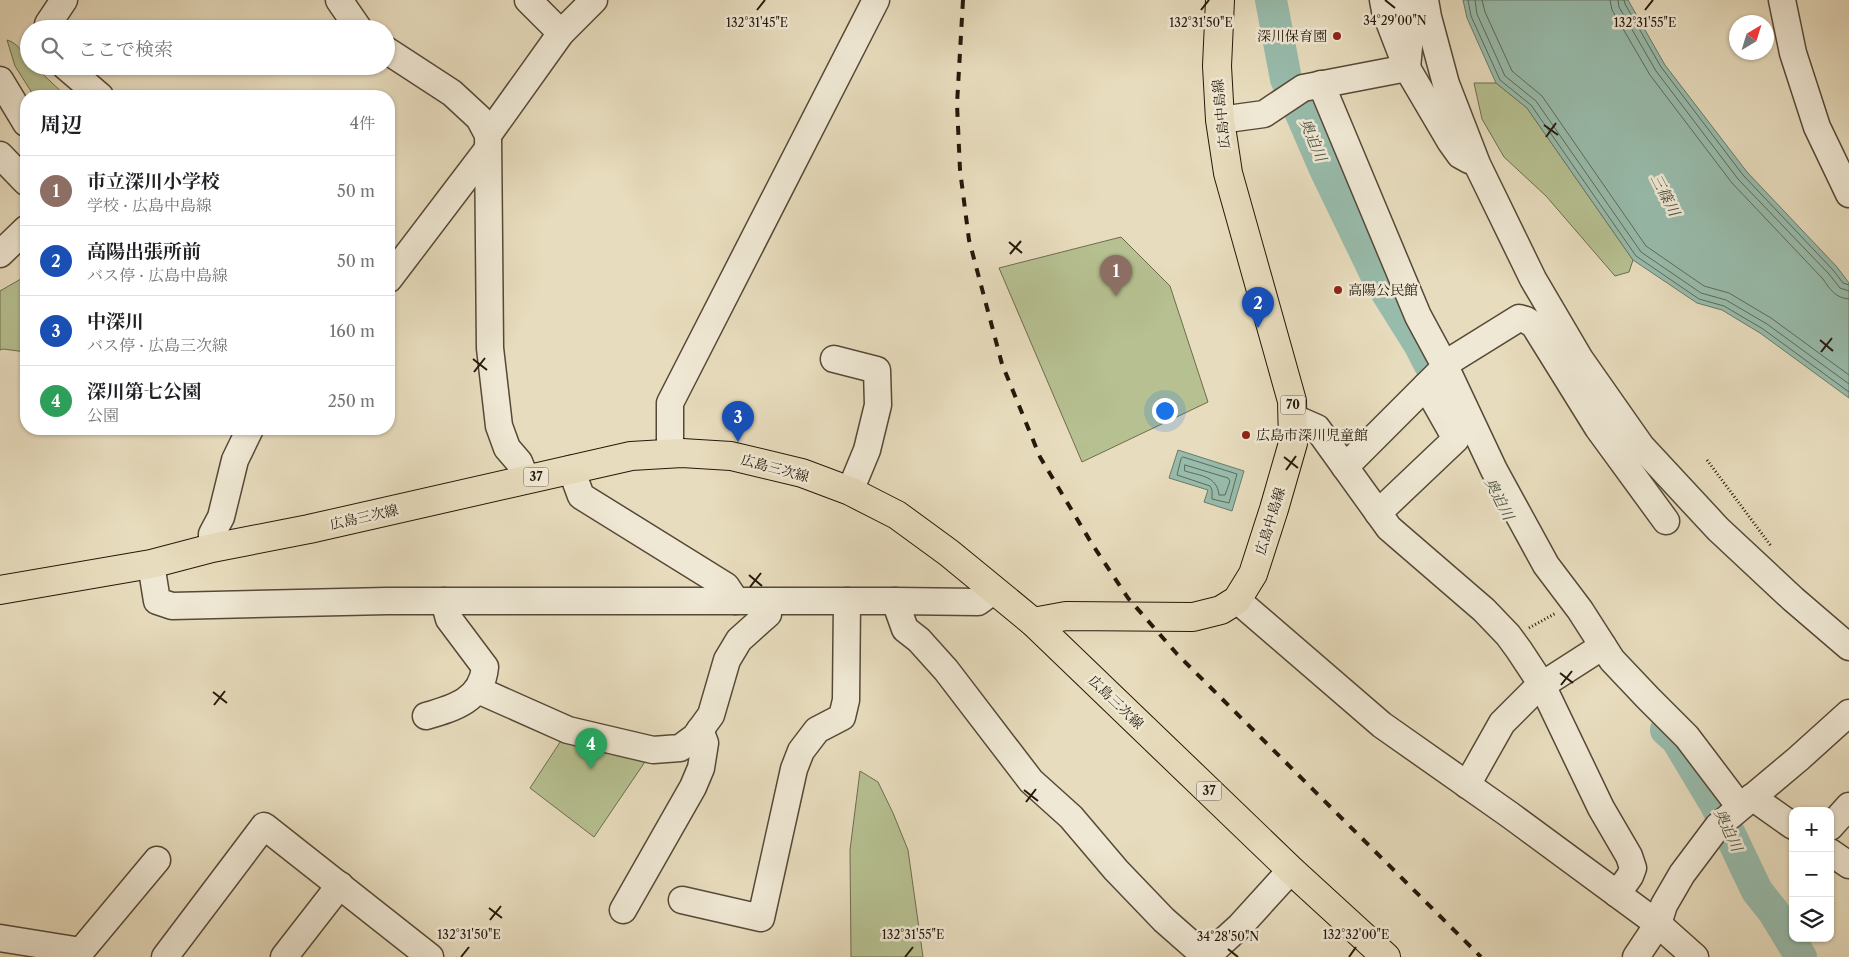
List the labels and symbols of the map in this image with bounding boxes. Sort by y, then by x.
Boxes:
text: 34°29'00"N [1363,13,1427,28]
text: 132°31'45"E [726,15,788,30]
text: 132°31'50"E [1169,15,1233,30]
text: 132°31'55"E [1614,15,1676,30]
north arrow [1729,15,1774,60]
place label: 深川保育園 [1257,27,1327,45]
marker: 深川保育園 [1331,30,1343,42]
street label: 広島中島線 [1208,78,1234,150]
water label: 奥迫川 [1296,115,1332,166]
water label: 三篠川 [1647,170,1685,221]
pin: 1 [1100,255,1132,296]
place label: 高陽公民館 [1348,281,1418,299]
marker: 高陽公民館 [1332,284,1344,296]
pin: 2 [1242,287,1274,328]
road number: 70 [1280,396,1306,414]
your location [1152,398,1178,424]
pin: 3 [722,401,754,442]
place label: 広島市深川児童館 [1256,426,1368,444]
marker: 広島市深川児童館 [1240,429,1252,441]
street label: 広島三次線 [739,450,811,486]
road number: 37 [524,468,548,487]
water label: 奥迫川 [1481,474,1519,525]
street label: 広島中島線 [1251,485,1289,557]
street label: 広島三次線 [328,500,400,534]
street label: 広島三次線 [1085,671,1147,733]
pin: 4 [575,728,607,769]
road number: 37 [1196,781,1222,800]
water label: 奥迫川 [1710,805,1747,856]
text: 132°31'50"E [437,927,501,942]
text: 132°31'55"E [882,927,944,942]
text: 132°32'00"E [1323,927,1389,942]
text: 34°28'50"N [1197,929,1259,944]

